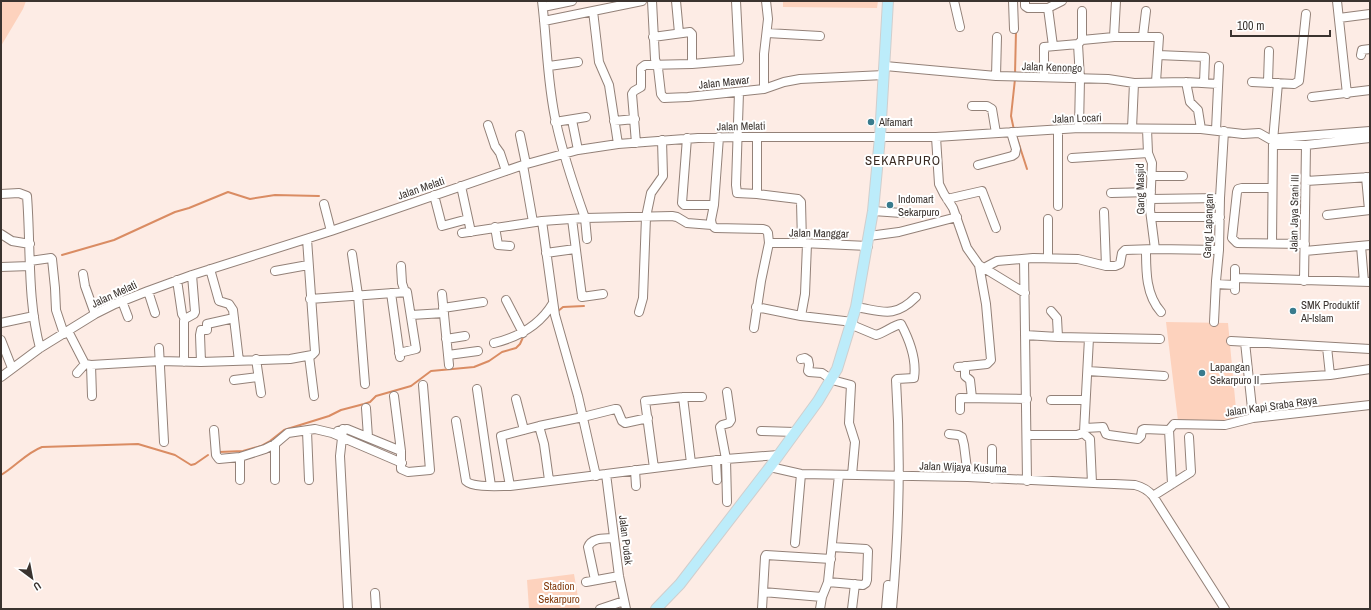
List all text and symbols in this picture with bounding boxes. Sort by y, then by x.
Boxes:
scale bar [1231,12,1330,38]
text: 100 m [1237,18,1264,34]
street label: Jalan Kenongo [1022,59,1082,75]
street label: Jalan Mawar [698,72,750,92]
street label: Jalan Locari [1052,110,1102,126]
place label: Alfamart [878,115,913,129]
marker: Alfamart [866,117,876,127]
street label: Jalan Melati [717,119,765,133]
district label: SEKARPURO [865,152,941,169]
street label: Gang Masjid [1133,163,1147,215]
street label: Jalan Melati [396,173,446,203]
street label: Jalan Jaya Srani III [1286,174,1302,252]
place label: Indomart Sekarpuro [898,192,940,219]
street label: Gang Lapangan [1200,193,1216,259]
marker: Indomart Sekarpuro [885,200,895,210]
street label: Jalan Manggar [789,225,849,241]
street label: Jalan Melati [89,277,139,311]
place label: SMK Produktif Al-Islam [1300,298,1360,325]
marker: SMK Produktif Al-Islam [1288,306,1298,316]
place label: Lapangan Sekarpuro II [1210,360,1259,387]
marker: Lapangan Sekarpuro II [1197,368,1207,378]
street label: Jalan Kapi Sraba Raya [1224,393,1318,419]
street label: Jalan Wijaya Kusuma [919,458,1007,476]
street label: Jalan Pudak [616,515,636,566]
north arrow [12,558,52,598]
text: U [31,579,44,594]
park label: Stadion Sekarpuro [538,579,580,606]

